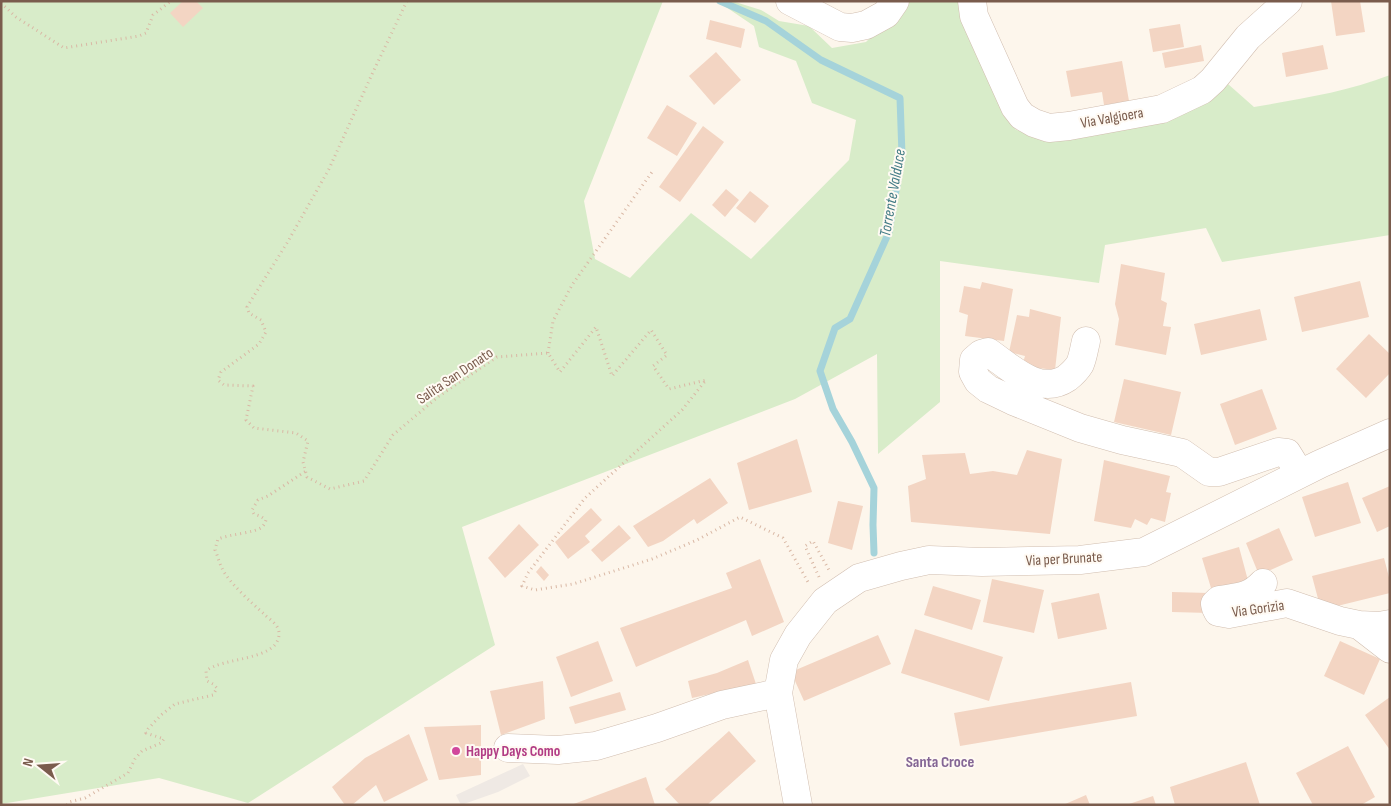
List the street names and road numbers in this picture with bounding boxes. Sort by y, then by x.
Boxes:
street label: Via Valgioera [1079,103,1145,133]
street label: Salita San Donato [413,343,497,409]
street label: Via per Brunate [1025,548,1103,570]
street label: Via Gorizia [1231,596,1286,622]

